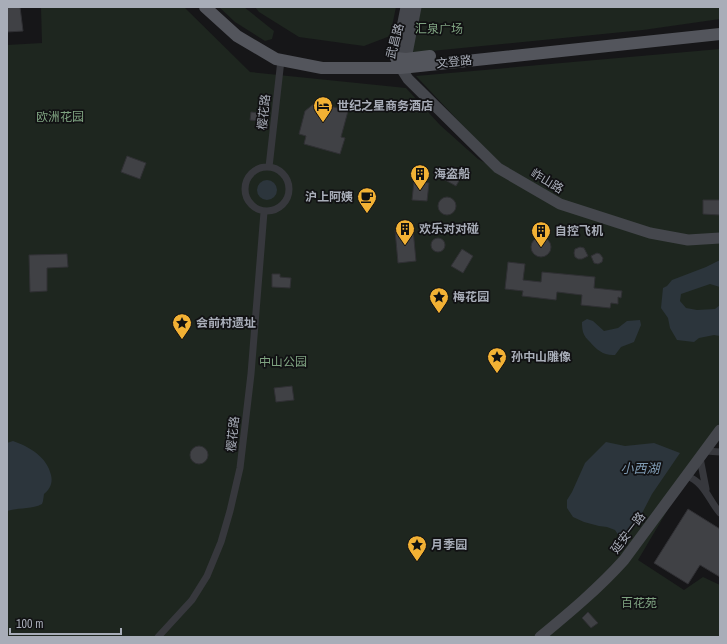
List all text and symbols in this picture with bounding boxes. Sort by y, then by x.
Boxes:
park label: 汇泉广场 [415,21,463,37]
street label: 武昌路 [383,22,407,60]
street label: 文登路 [435,52,473,72]
street label: 樱花路 [254,93,274,131]
hotel icon: 世纪之星商务酒店 [312,95,334,123]
place label: 世纪之星商务酒店 [337,98,433,114]
park label: 欧洲花园 [36,109,84,125]
building icon: 海盗船 [409,163,431,191]
street label: 岞山路 [527,165,567,197]
place label: 海盗船 [434,166,470,182]
cafe icon: 沪上阿姨 [356,186,378,214]
place label: 沪上阿姨 [305,189,353,205]
building icon: 欢乐对对碰 [394,218,416,246]
building icon: 自控飞机 [530,220,552,248]
place label: 欢乐对对碰 [419,221,479,237]
place label: 自控飞机 [555,223,604,239]
place icon: 梅花园 [428,286,450,314]
place label: 梅花园 [453,289,489,305]
place icon: 会前村遗址 [171,312,193,340]
place label: 会前村遗址 [196,315,256,331]
place icon: 孙中山雕像 [486,346,508,374]
place label: 孙中山雕像 [511,349,571,365]
park label: 中山公园 [259,354,307,370]
street label: 樱花路 [223,415,243,453]
water label: 小西湖 [620,460,661,477]
street label: 延安一路 [607,509,649,557]
place icon: 月季园 [406,534,428,562]
place label: 月季园 [431,537,467,553]
park label: 百花苑 [621,595,657,611]
scale bar [10,610,121,636]
text: 100 m [16,616,43,632]

